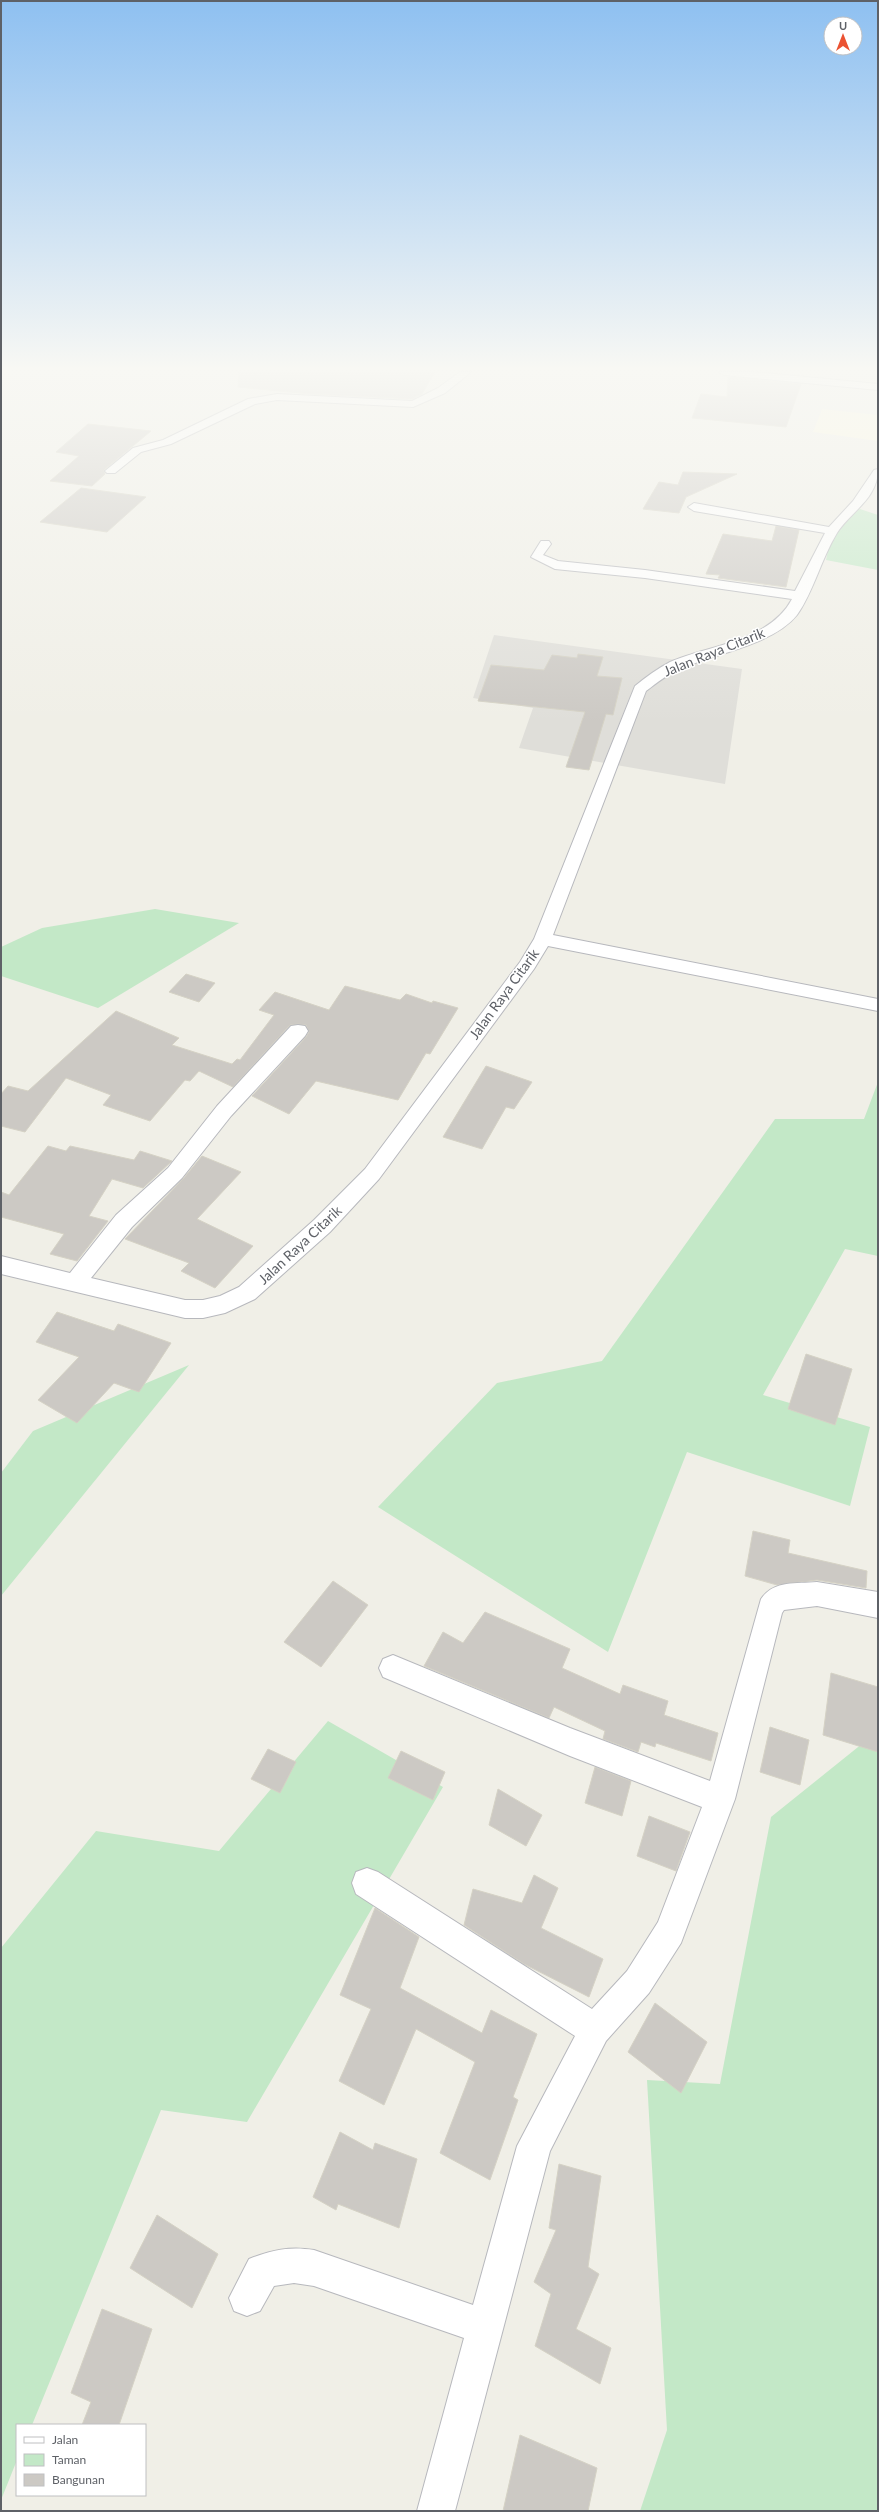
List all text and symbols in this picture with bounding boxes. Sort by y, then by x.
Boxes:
north arrow [823,16,863,56]
text: U [839,19,847,32]
street label: Jalan Raya Citarik [661,623,768,680]
street label: Jalan Raya Citarik [465,944,543,1042]
street label: Jalan Raya Citarik [255,1201,345,1288]
legend [16,2424,146,2496]
text: Jalan [52,2432,78,2447]
text: Taman [52,2452,86,2467]
text: Bangunan [52,2472,105,2487]

